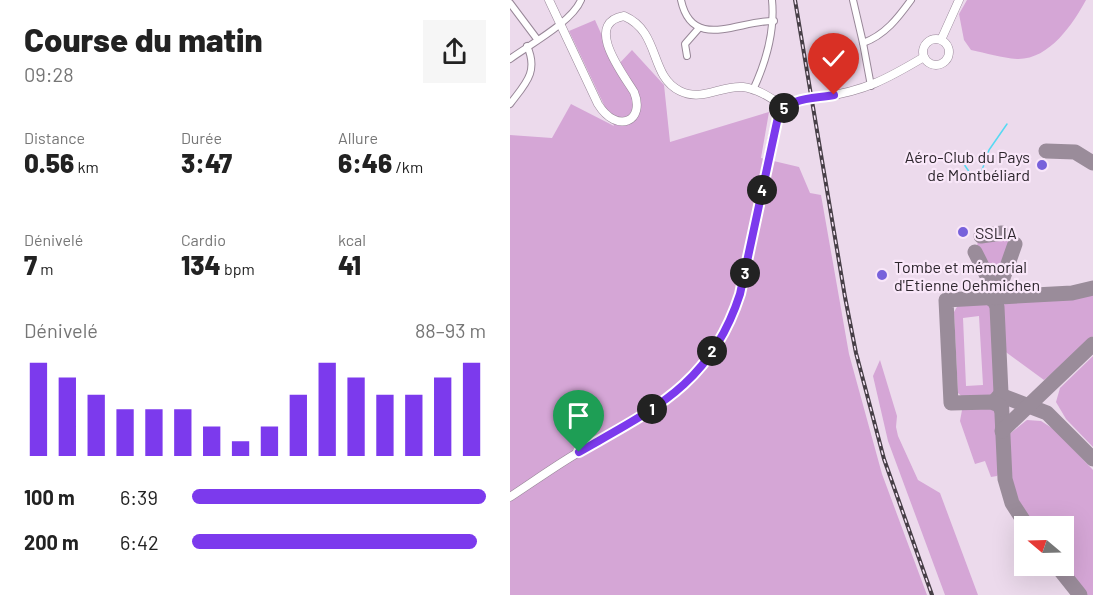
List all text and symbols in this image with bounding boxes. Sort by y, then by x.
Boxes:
text: Course du matin [24,19,263,59]
button: share [423,20,486,83]
pin [808,33,859,95]
icon: check [817,42,850,75]
text: 09:28 [24,62,74,86]
pin: 5 [769,93,799,123]
text: 5 [780,98,788,117]
text: Distance [24,128,85,147]
text: Durée [181,128,222,147]
text: Allure [338,128,378,147]
text: 0.56 [24,147,74,178]
text: 3:47 [181,147,232,178]
text: 6:46 [338,147,392,178]
place label: Aéro-Club du Pays de Montbéliard [905,147,1030,184]
text: km [74,157,99,176]
text: /km [392,157,423,176]
marker: Aéro-Club du Pays de Montbéliard [1035,158,1049,172]
pin: 4 [747,175,777,205]
text: 4 [757,180,767,199]
place label: SSLIA [975,223,1017,242]
marker: SSLIA [956,225,970,239]
text: Dénivelé [24,230,83,249]
text: Cardio [181,230,226,249]
text: kcal [338,230,366,249]
text: 7 [24,249,37,280]
text: 134 [181,249,221,280]
text: 41 [338,249,361,280]
place label: Tombe et mémorial d'Etienne Oehmichen [894,257,1040,294]
pin: 3 [730,258,760,288]
text: m [37,259,54,278]
text: bpm [221,259,255,278]
text: 3 [741,263,749,282]
marker: Tombe et mémorial d'Etienne Oehmichen [875,268,889,282]
text: Dénivelé [24,318,98,342]
text: 88–93 m [415,318,486,342]
pin: 2 [697,336,727,366]
text: 2 [708,341,716,360]
pin [553,390,604,452]
pin: 1 [637,394,667,424]
icon: arrive [562,399,595,432]
text: 1 [649,399,655,418]
text: 100 m [24,485,75,509]
text: 6:39 [120,485,158,509]
north arrow [1014,516,1074,576]
map controls [1014,516,1074,576]
text: 200 m [24,530,79,554]
text: 6:42 [120,530,159,554]

